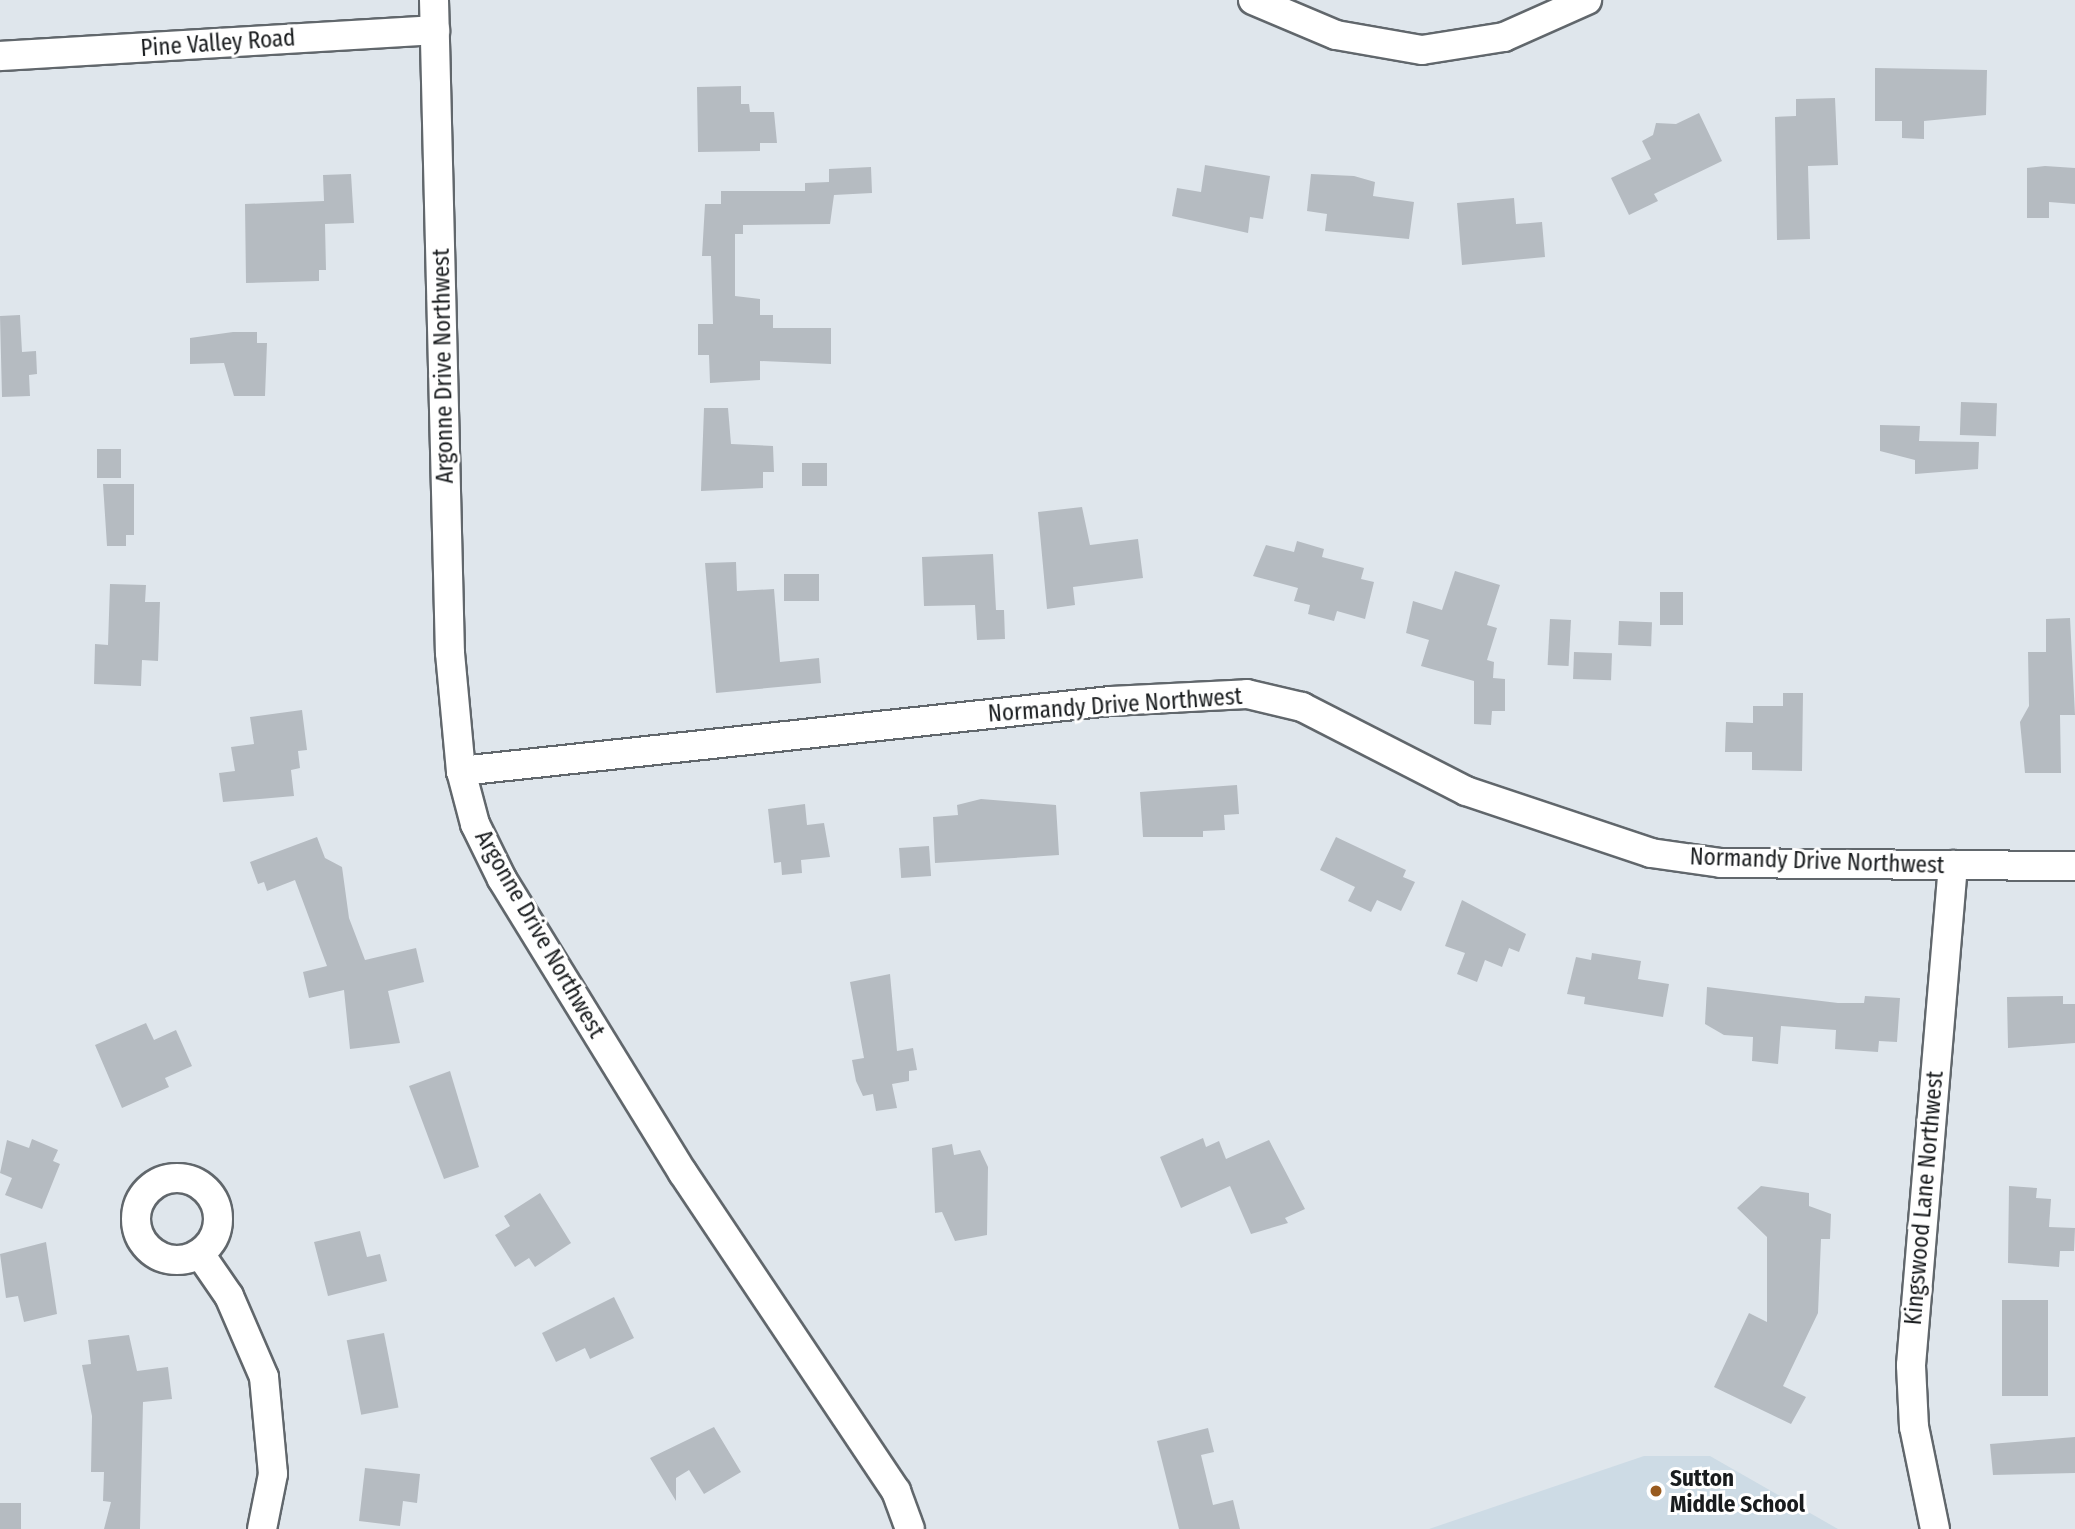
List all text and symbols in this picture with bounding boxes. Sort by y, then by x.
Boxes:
street label: Pine Valley Road [140,24,296,62]
street label: Argonne Drive Northwest [427,248,459,484]
street label: Normandy Drive Northwest [987,682,1243,728]
street label: Argonne Drive Northwest [469,825,611,1043]
street label: Normandy Drive Northwest [1689,843,1945,879]
street label: Kingswood Lane Northwest [1899,1070,1949,1326]
place label: Sutton Middle School [1670,1464,1805,1518]
marker: Sutton Middle School [1648,1483,1664,1499]

